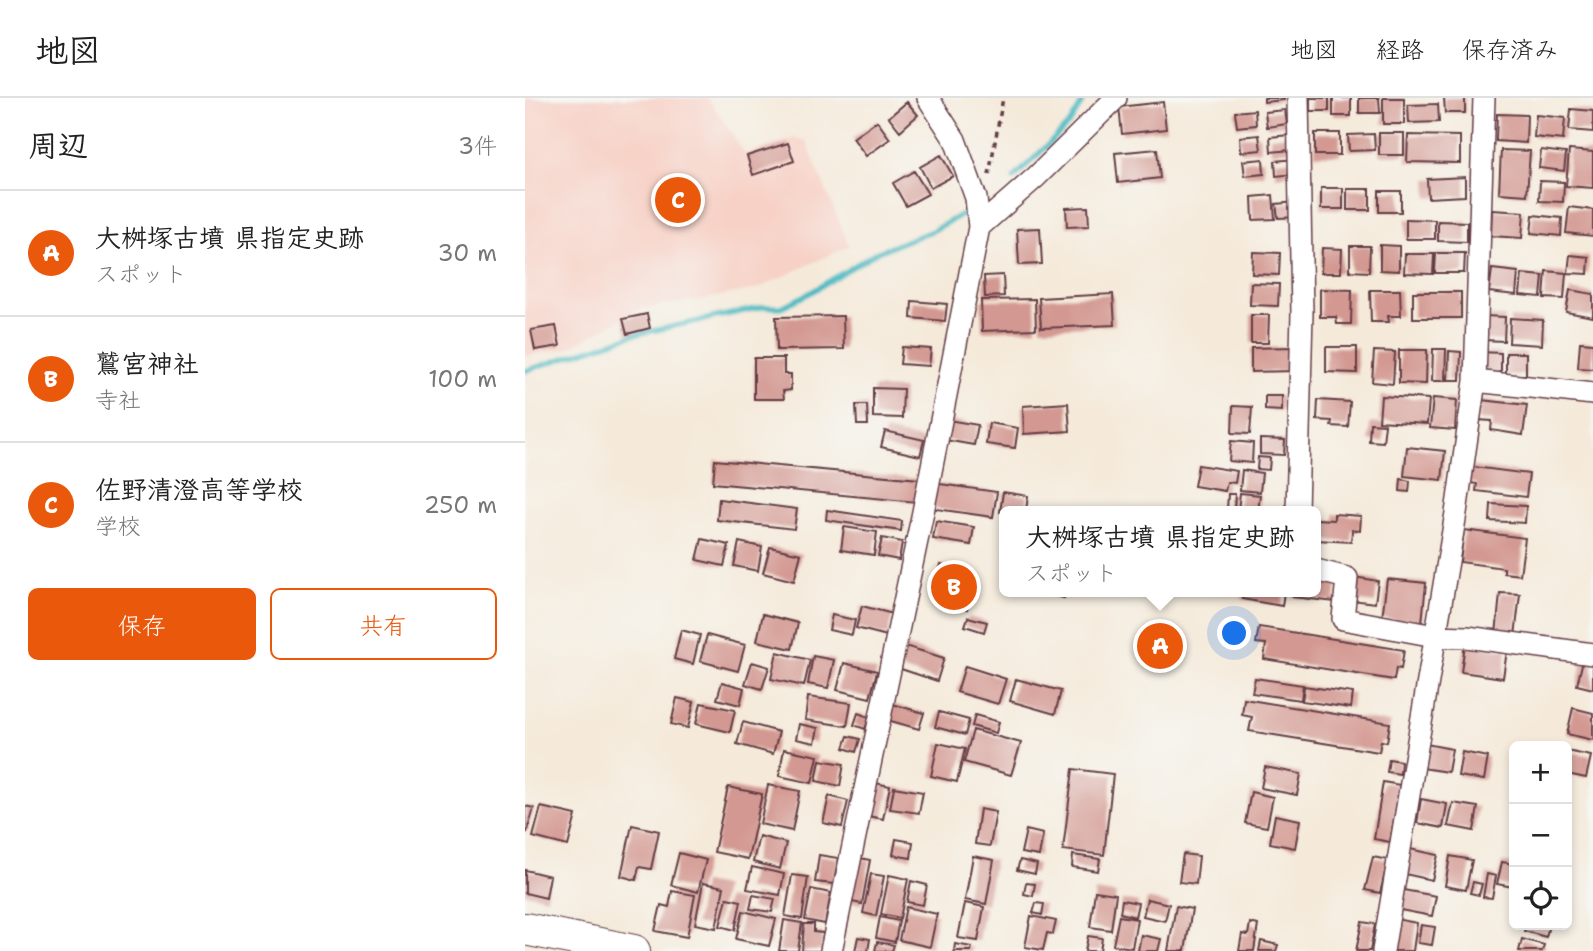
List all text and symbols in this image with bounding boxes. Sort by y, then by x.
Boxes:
text: 地図 [35,28,101,73]
text: 地図 [1290,34,1338,66]
text: 経路 [1376,34,1424,66]
text: 保存済み [1462,34,1558,66]
text: 周辺 [28,125,88,166]
text: 3件 [458,131,497,161]
pin: C [655,174,701,226]
text: 大桝塚古墳 県指定史跡 [95,220,364,255]
text: A [42,238,60,268]
text: 30 m [438,238,497,268]
text: スポット [95,259,187,289]
text: 鷲宮神社 [95,346,199,381]
text: B [44,364,58,394]
text: 100 m [428,364,497,394]
text: 寺社 [95,385,141,415]
text: 佐野清澄高等学校 [95,472,303,507]
text: C [44,490,58,520]
text: 250 m [424,490,497,520]
popup [999,506,1321,597]
text: 学校 [95,511,141,541]
text: 大桝塚古墳 県指定史跡 [1026,519,1294,554]
text: スポット [1026,558,1118,588]
pin: B [931,561,977,613]
button: 保存 [28,588,256,660]
button: 共有 [270,588,497,660]
your location [1217,616,1251,650]
pin: A [1137,620,1183,672]
map controls [1509,741,1572,930]
button: + [1509,741,1572,804]
button: − [1509,804,1572,867]
button: locate [1509,867,1572,930]

